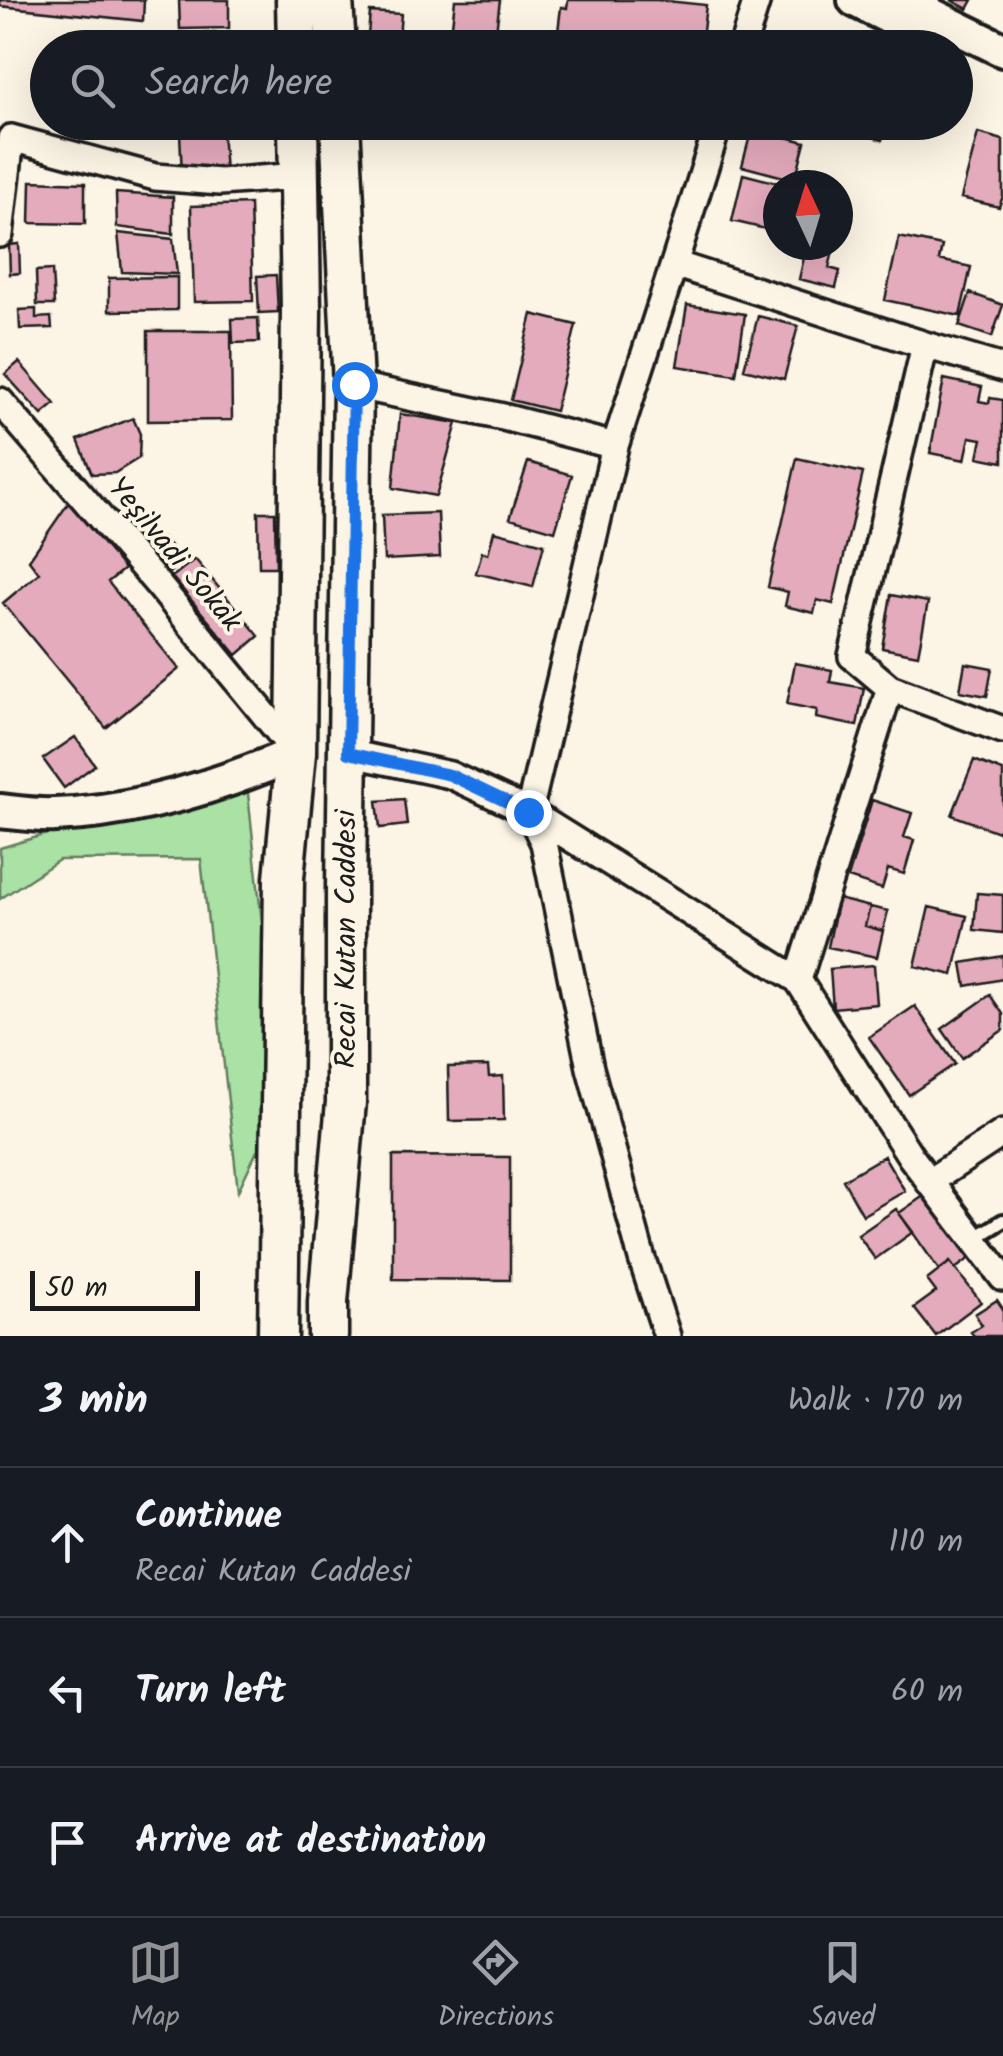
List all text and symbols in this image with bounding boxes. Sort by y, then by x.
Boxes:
search box [30,30,973,140]
text: Search here [145,55,332,115]
icon: search [65,58,120,113]
north arrow [763,170,853,260]
route start [332,362,378,408]
street label: Yeşilvadi Sokak [94,467,254,644]
route end [506,790,552,836]
street label: Recai Kutan Caddesi [323,808,371,1068]
scale bar [30,1266,200,1310]
text: 50 m [45,1266,108,1311]
text: 3 min [40,1368,148,1435]
text: Walk · 170 m [788,1376,963,1427]
text: Continue [135,1487,282,1547]
icon: ahead [40,1515,95,1570]
text: 110 m [889,1517,963,1568]
text: Recai Kutan Caddesi [135,1547,411,1598]
text: Turn left [135,1662,286,1722]
icon: left [40,1665,95,1720]
text: 60 m [891,1667,963,1718]
text: Arrive at destination [135,1812,486,1872]
icon: arrive [40,1815,95,1870]
tab: Map [128,1935,183,2040]
tab: Directions [438,1935,554,2040]
tab: Saved [809,1935,875,2040]

